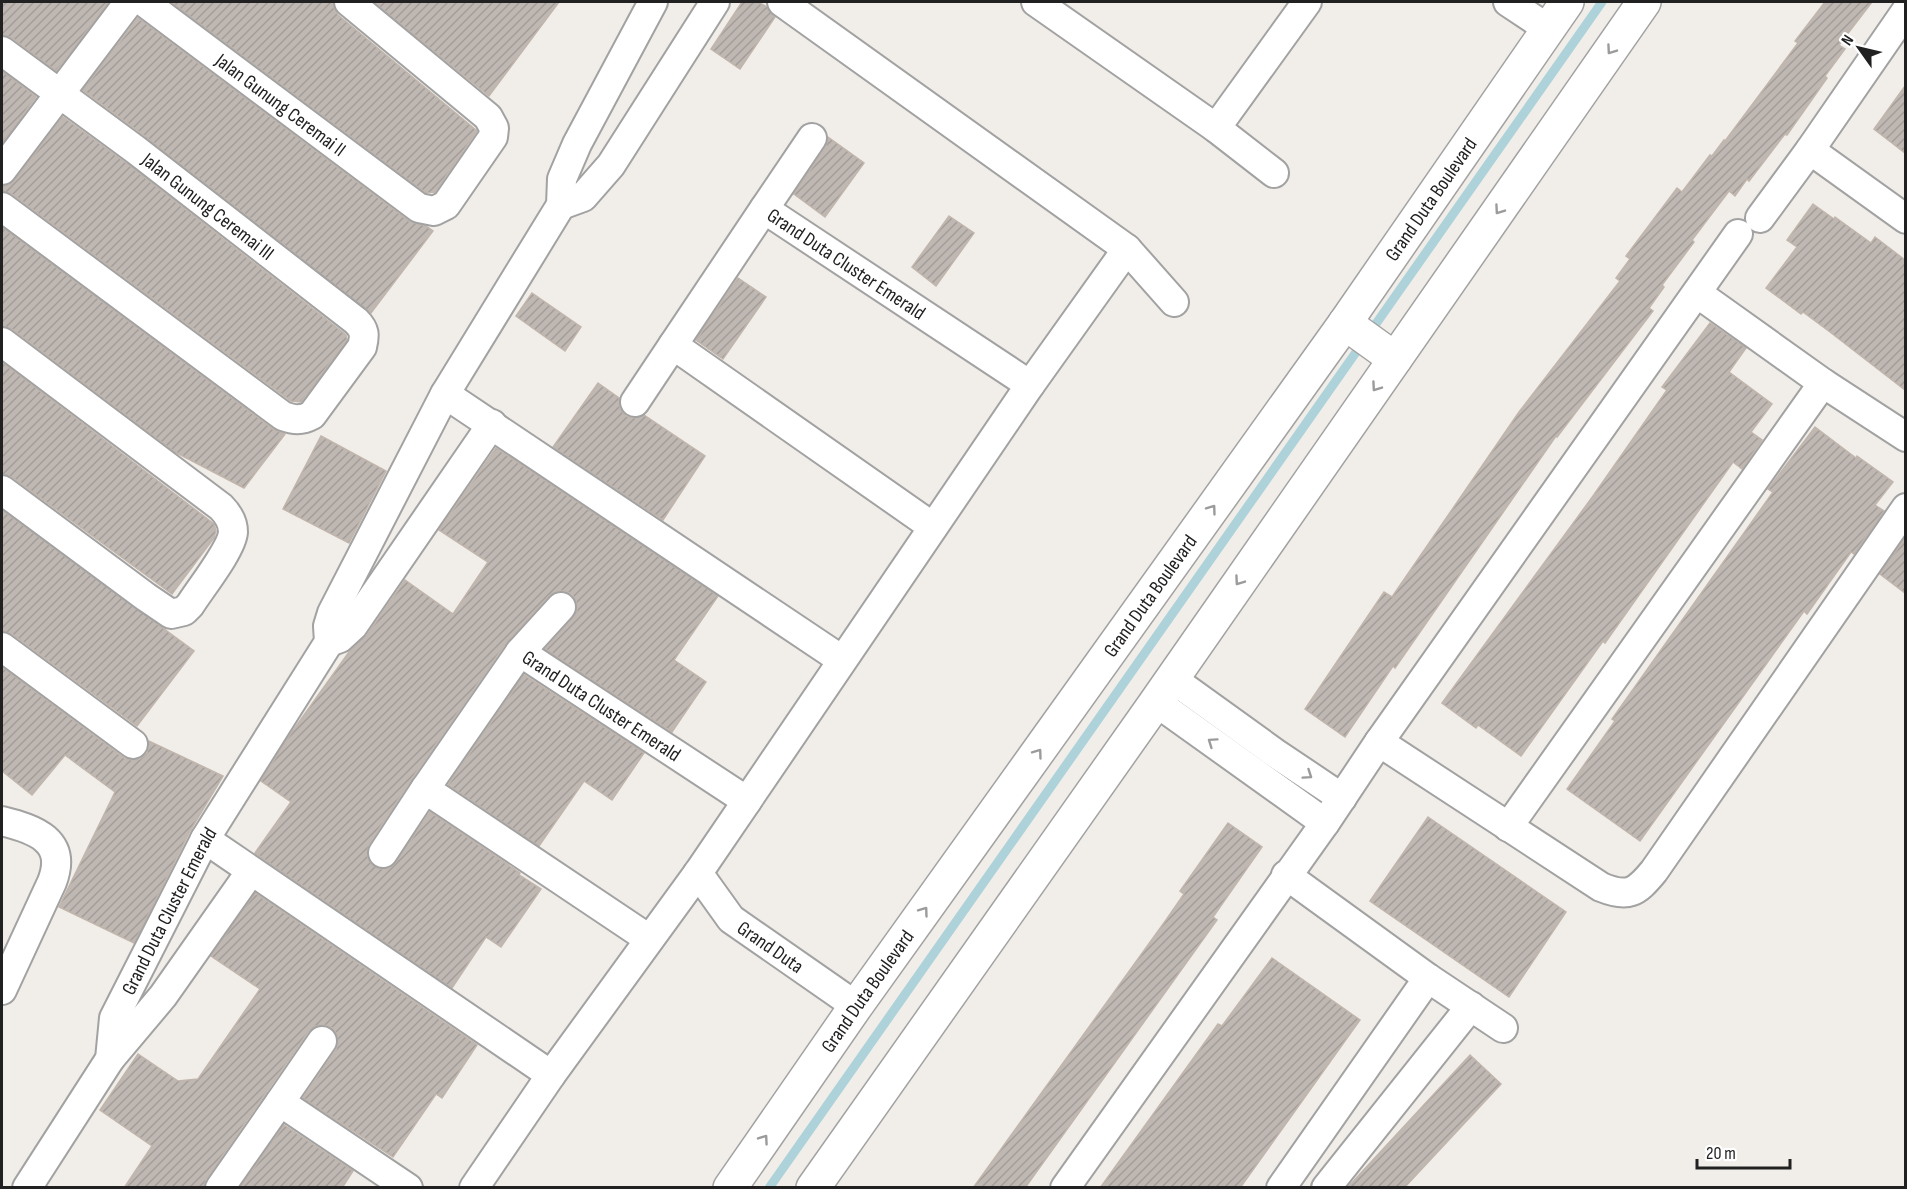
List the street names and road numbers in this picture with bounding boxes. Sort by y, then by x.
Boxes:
street label: Jalan Gunung Ceremai II [210,48,350,162]
street label: Grand Duta Boulevard [1381,133,1482,266]
street label: Jalan Gunung Ceremai III [136,147,278,266]
street label: Grand Duta Cluster Emerald [762,204,930,325]
street label: Grand Duta Boulevard [1099,531,1202,662]
street label: Grand Duta Cluster Emerald [517,646,685,767]
street label: Grand Duta Cluster Emerald [117,823,222,999]
street label: Grand Duta [732,916,808,979]
street label: Grand Duta Boulevard [816,926,919,1057]

